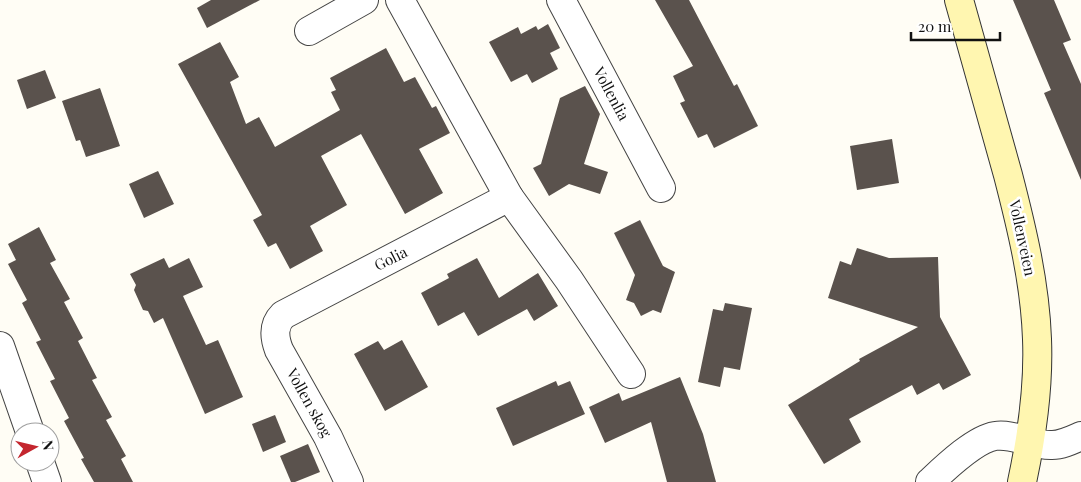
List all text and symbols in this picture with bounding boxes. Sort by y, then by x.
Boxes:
scale bar [911,10,1000,42]
text: 20 m [918,16,952,36]
street label: Vollenlia [589,62,635,124]
street label: Vollenveien [1005,197,1041,278]
street label: Golia [371,241,411,275]
street label: Vollen skog [282,364,337,441]
north arrow [10,422,60,472]
text: N [38,439,58,451]

